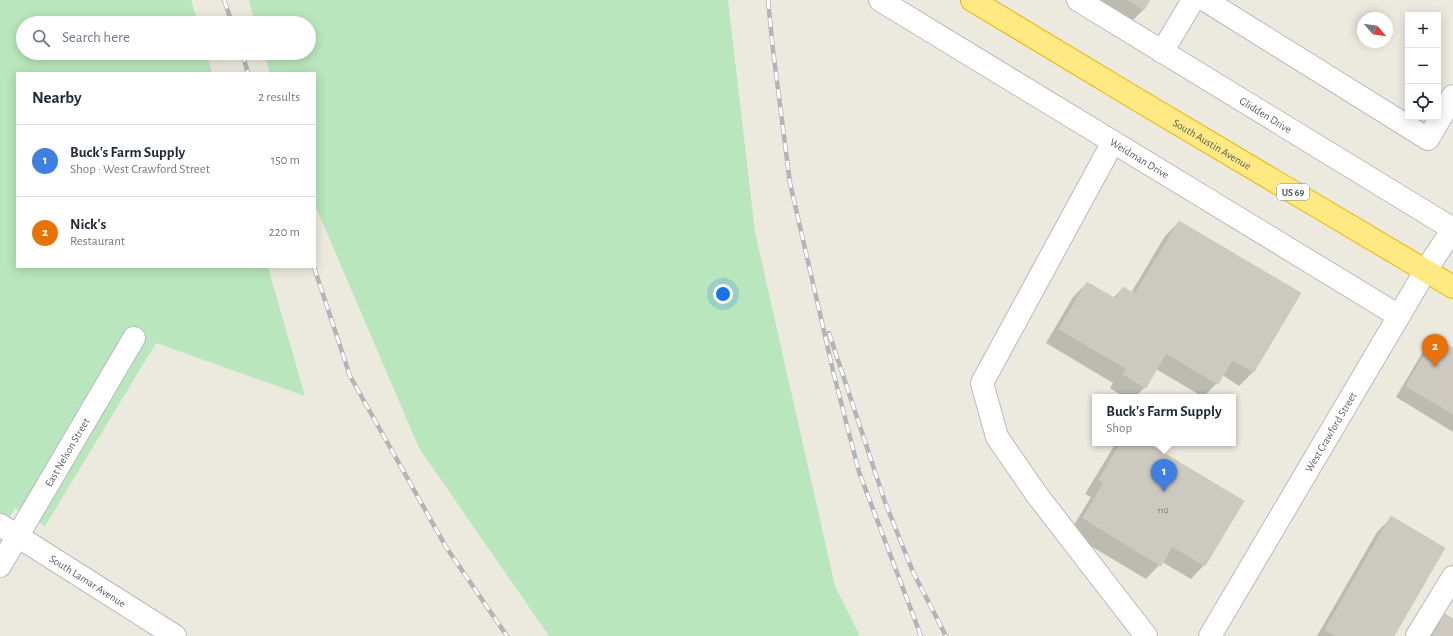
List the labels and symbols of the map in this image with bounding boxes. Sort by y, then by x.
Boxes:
north arrow [1357,12,1393,48]
street label: Glidden Drive [1238,95,1293,135]
street label: South Austin Avenue [1171,117,1253,172]
street label: Weidman Drive [1108,136,1171,181]
road number: US 69 [1277,184,1309,200]
your location [713,284,733,304]
pin: 2 [1422,334,1448,367]
street label: West Crawford Street [1303,390,1359,474]
street label: East Nelson Street [43,416,92,489]
pin: 1 [1151,459,1177,492]
house number: 110 [1158,506,1169,515]
street label: South Lamar Avenue [47,553,128,609]

